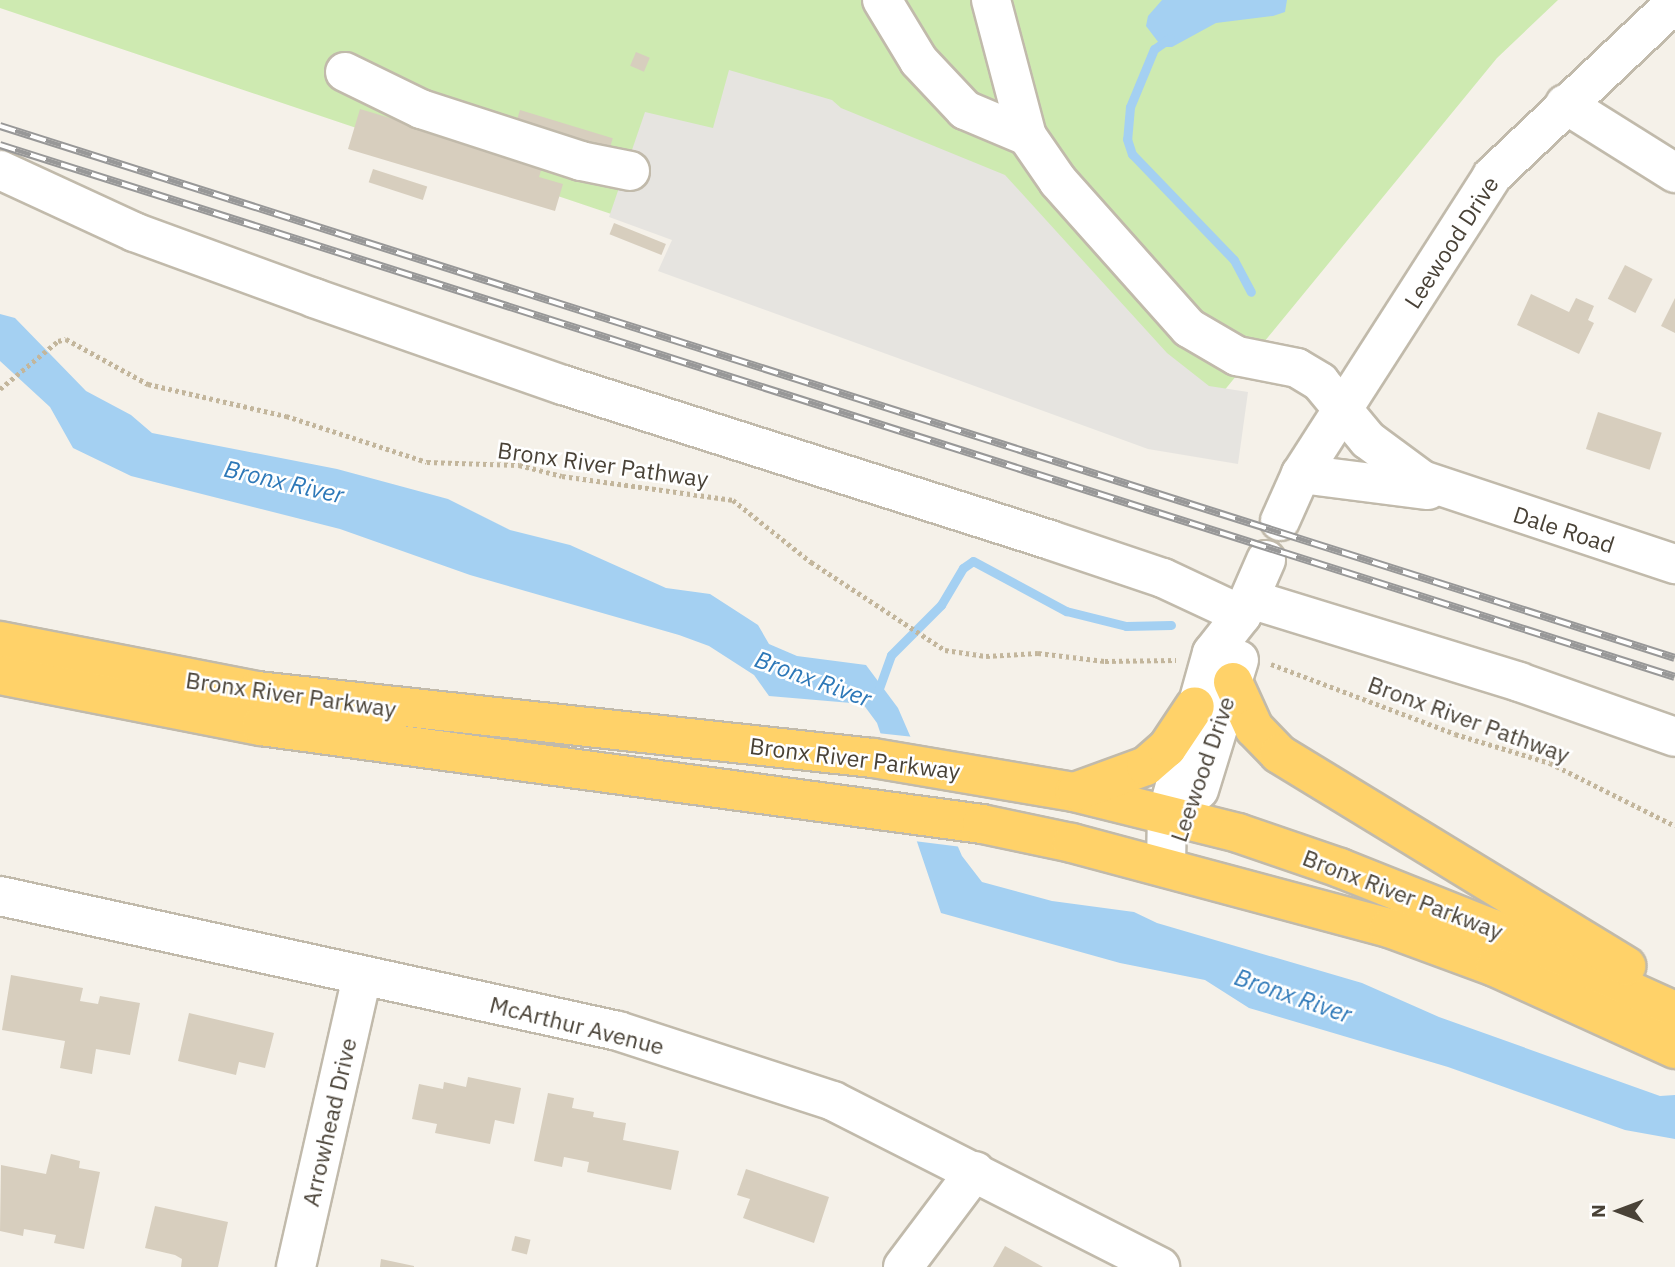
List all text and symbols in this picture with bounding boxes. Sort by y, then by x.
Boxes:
street label: Leewood Drive [1398,171,1504,313]
street label: Bronx River Pathway [496,436,710,492]
water label: Bronx River [221,454,347,510]
street label: Dale Road [1510,500,1618,558]
water label: Bronx River [751,645,875,713]
street label: Bronx River Parkway [184,666,398,722]
street label: Bronx River Pathway [1364,670,1574,768]
street label: Leewood Drive [1164,693,1240,845]
street label: Bronx River Parkway [748,731,962,785]
street label: Bronx River Parkway [1299,843,1507,945]
water label: Bronx River [1231,963,1355,1029]
street label: McArthur Avenue [487,990,667,1060]
street label: Arrowhead Drive [296,1035,362,1209]
north arrow [1584,1176,1654,1246]
text: N [1586,1204,1610,1218]

